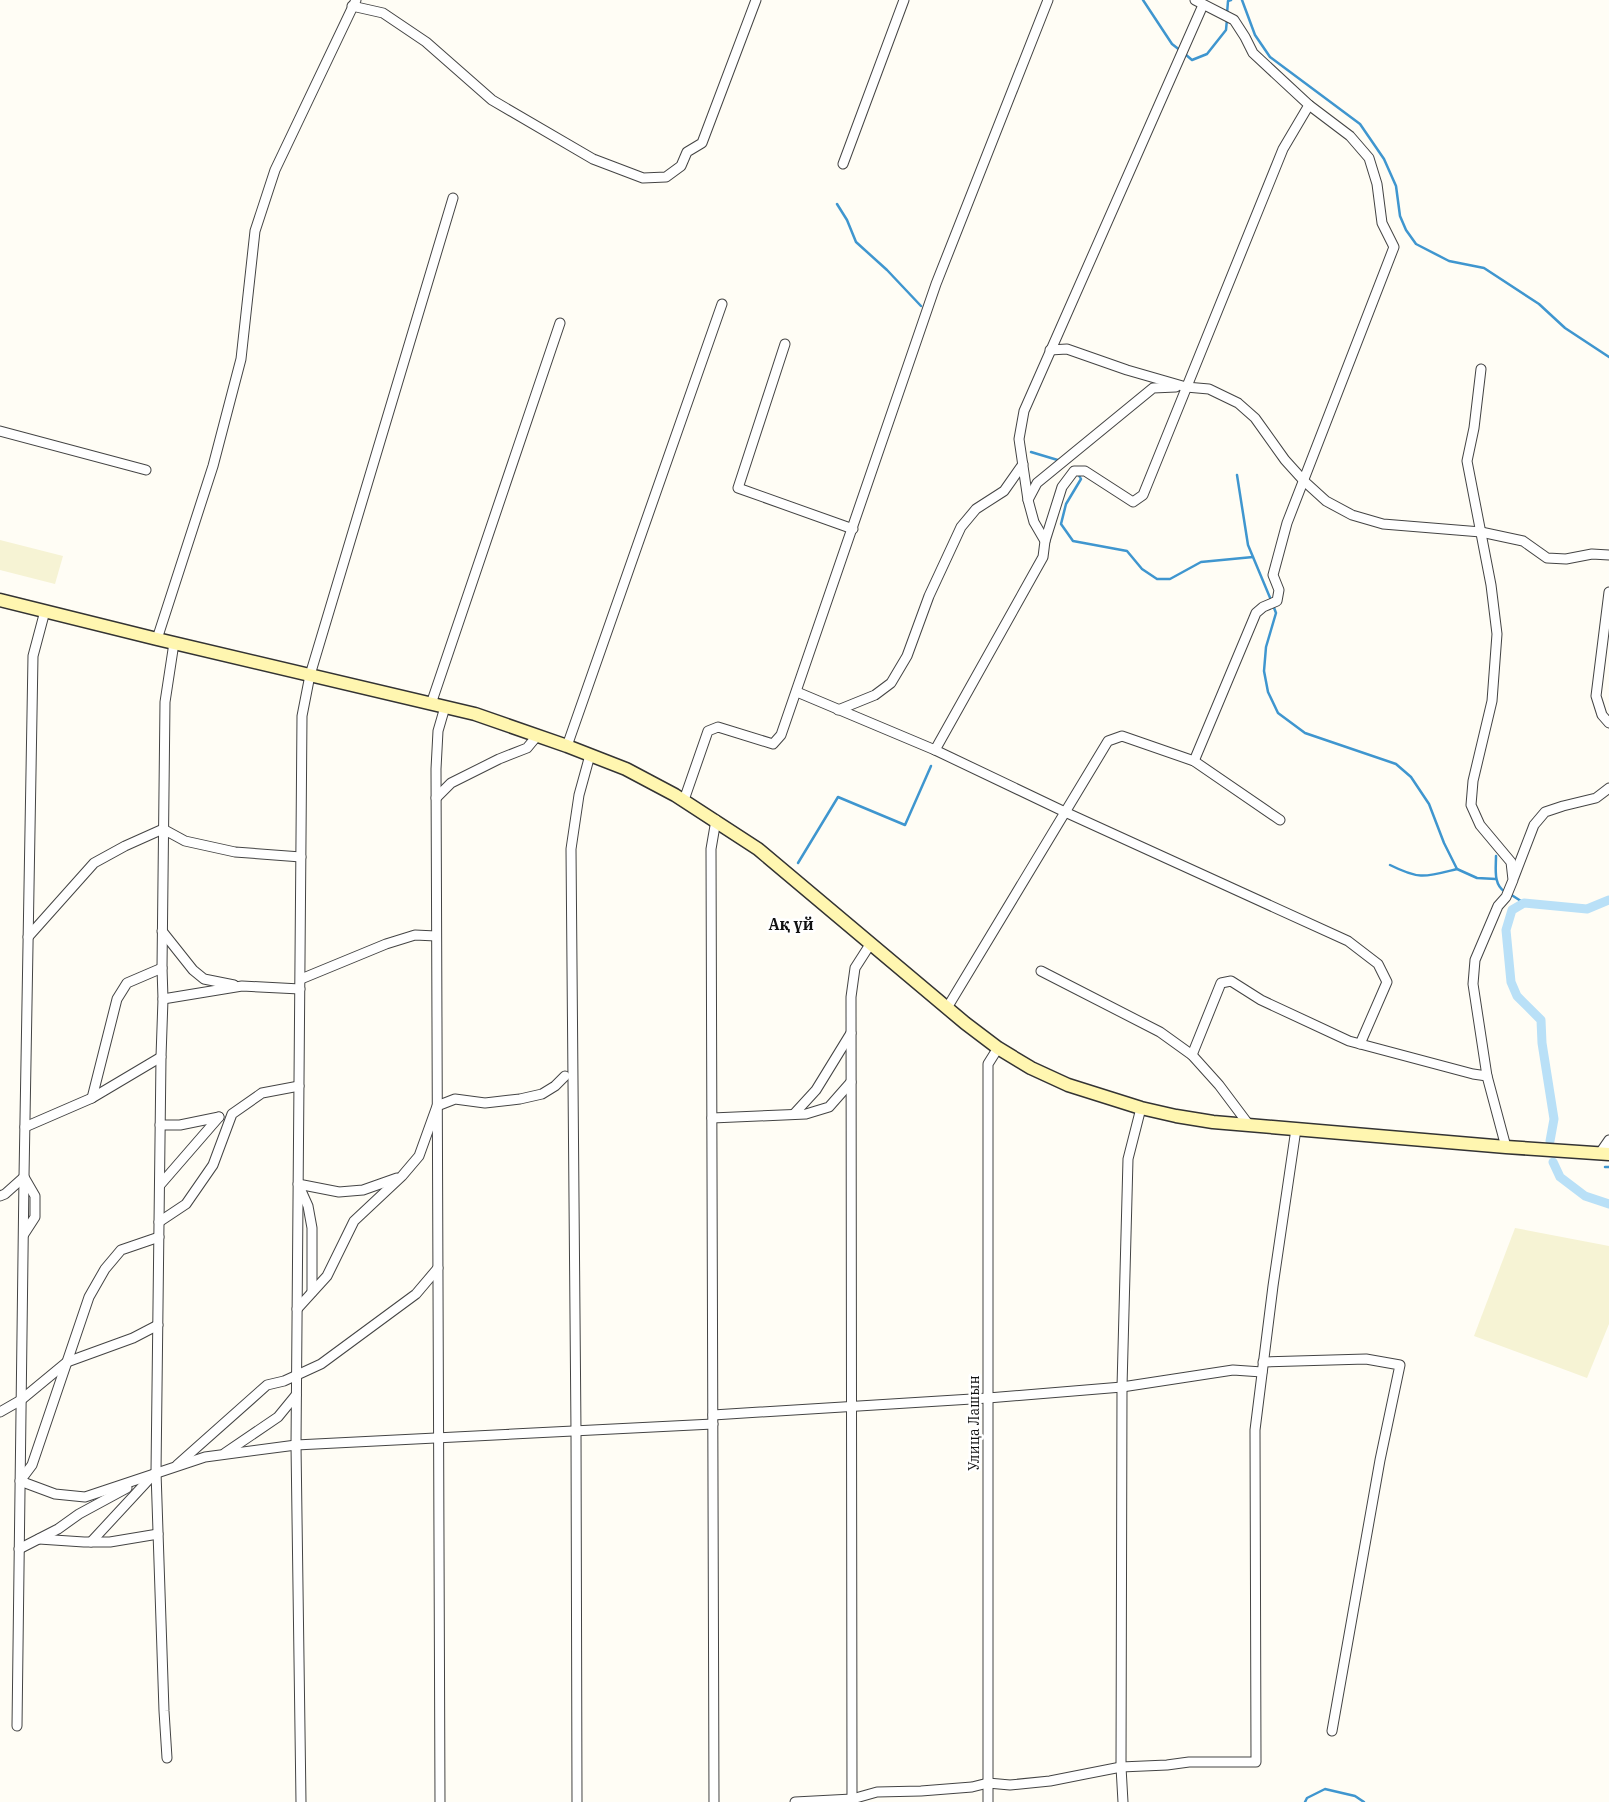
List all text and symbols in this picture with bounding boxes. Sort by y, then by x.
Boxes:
district label: Ақ үй [768,914,814,934]
street label: Улица Лашын [965,1375,983,1471]

